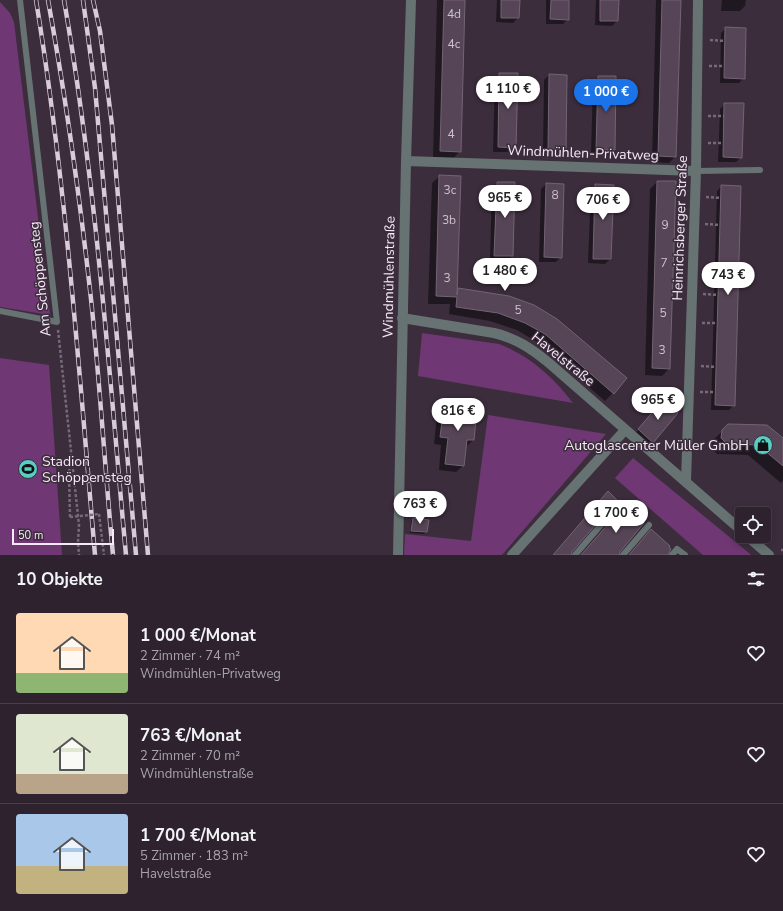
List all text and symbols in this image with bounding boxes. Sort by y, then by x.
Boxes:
house number: 4d [447,6,461,22]
house number: 4c [448,36,461,52]
pin: 1 110 € [471,76,545,110]
pin: 1 000 € [569,79,643,113]
text: 1 110 € [485,80,531,98]
text: 1 000 € [583,83,629,101]
house number: 4 [447,126,455,142]
street label: Windmühlen-Privatweg [507,141,659,165]
street label: Heinrichsberger Straße [668,155,692,301]
house number: 3c [444,182,457,198]
pin: 965 € [477,185,533,219]
house number: 8 [551,187,559,203]
pin: 706 € [575,187,631,221]
text: 965 € [488,189,522,207]
text: 706 € [586,191,620,209]
house number: 3b [442,212,456,228]
street label: Windmühlenstraße [378,216,400,338]
house number: 9 [661,217,669,233]
street label: Am Schöppensteg [25,221,55,337]
house number: 7 [660,255,668,271]
pin: 1 480 € [468,258,542,292]
text: 1 480 € [482,262,528,280]
pin: 743 € [700,262,756,296]
text: 743 € [711,266,745,284]
house number: 3 [443,270,451,286]
house number: 5 [514,302,522,318]
house number: 5 [659,305,667,321]
street label: Havelstraße [527,328,599,390]
house number: 3 [658,342,666,358]
pin: 965 € [630,387,686,421]
text: 965 € [641,391,675,409]
pin: 816 € [430,398,486,432]
text: 816 € [441,402,475,420]
shop icon: Autoglascenter Müller GmbH [752,434,774,456]
place label: Autoglascenter Müller GmbH [564,436,749,455]
place label: Stadion Schöppensteg [42,452,132,487]
sports icon: Stadion Schöppensteg [17,458,39,480]
pin: 763 € [392,491,448,525]
text: 763 € [403,495,437,513]
pin: 1 700 € [579,500,653,534]
text: 1 700 € [593,504,639,522]
map controls [735,507,771,543]
button: locate [735,507,771,543]
scale bar [12,527,114,546]
text: 50 m [18,528,43,543]
text: 10 Objekte [16,568,103,591]
icon: filters [745,568,767,590]
text: 1 000 €/Monat [140,624,256,647]
icon: home [48,629,96,677]
icon: heart [745,642,767,664]
text: 2 Zimmer · 74 m² [140,647,240,665]
text: Windmühlen-Privatweg [140,665,281,683]
text: 763 €/Monat [140,724,241,747]
icon: home [48,730,96,778]
icon: heart [745,743,767,765]
text: 2 Zimmer · 70 m² [140,747,240,765]
text: Windmühlenstraße [140,765,253,783]
text: 1 700 €/Monat [140,824,256,847]
icon: home [48,830,96,878]
icon: heart [745,843,767,865]
text: 5 Zimmer · 183 m² [140,847,248,865]
text: Havelstraße [140,865,211,883]

